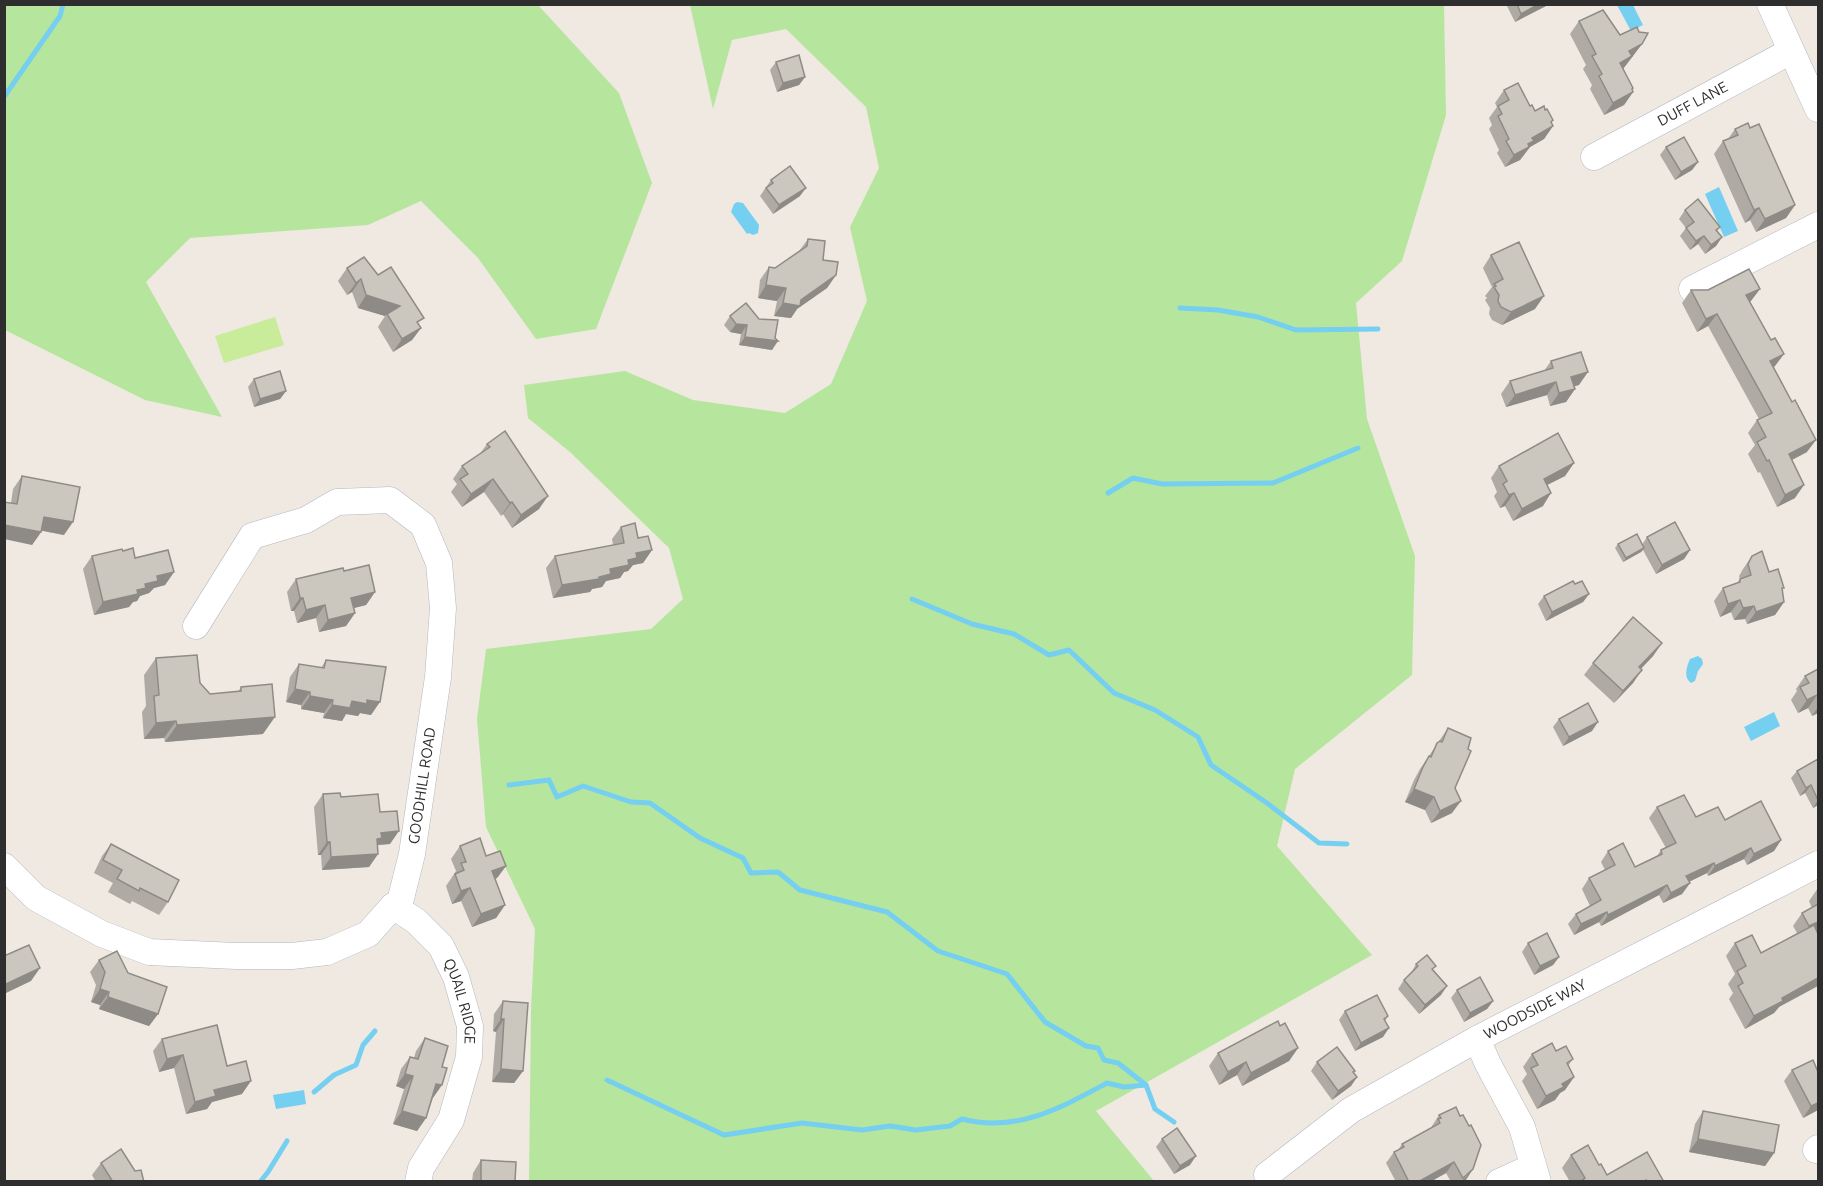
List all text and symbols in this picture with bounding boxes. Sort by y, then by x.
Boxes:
street label: DUFF LANE [1654,78,1730,129]
street label: GOODHILL ROAD [405,726,439,845]
street label: QUAIL RIDGE [440,955,479,1044]
street label: WOODSIDE WAY [1481,975,1589,1042]

